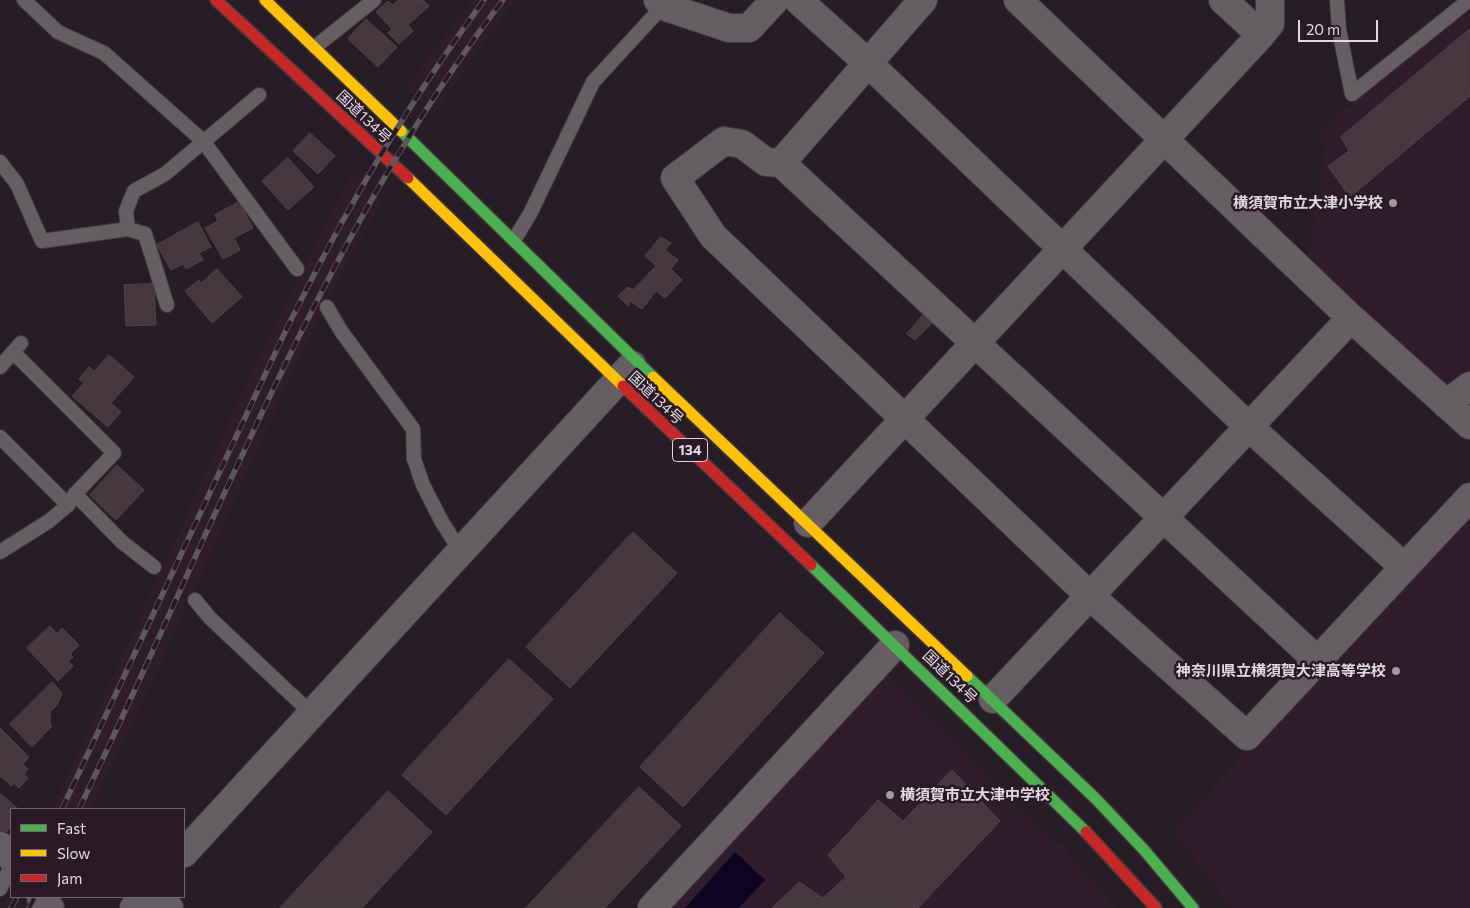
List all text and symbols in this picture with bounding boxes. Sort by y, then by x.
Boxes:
scale bar [1300,10,1380,42]
text: 20 m [1306,20,1340,38]
street label: 国道134号 [333,87,395,147]
place label: 横須賀市立大津小学校 [1233,194,1383,212]
marker: 横須賀市立大津小学校 [1387,197,1399,209]
street label: 国道134号 [625,368,687,428]
road number: 134 [672,438,708,462]
street label: 国道134号 [919,647,981,707]
place label: 神奈川県立横須賀大津高等学校 [1176,662,1386,680]
marker: 神奈川県立横須賀大津高等学校 [1390,665,1402,677]
place label: 横須賀市立大津中学校 [900,786,1050,804]
marker: 横須賀市立大津中学校 [884,789,896,801]
legend [10,808,185,898]
text: Fast [57,819,86,837]
text: Slow [57,844,90,862]
text: Jam [57,869,82,887]

